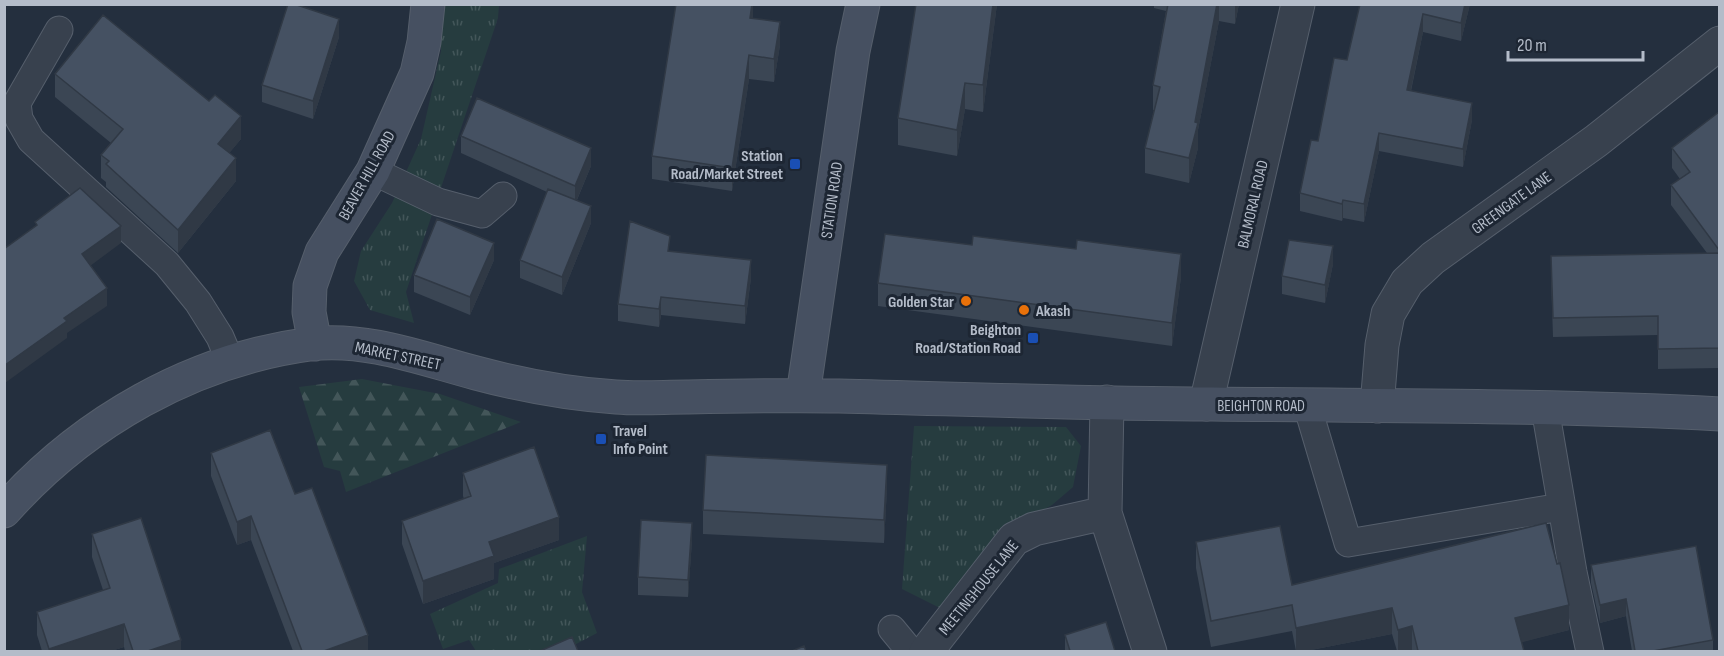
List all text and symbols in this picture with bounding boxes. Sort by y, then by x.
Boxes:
scale bar [1508,24,1643,62]
text: 20 m [1517,35,1547,56]
street label: BEAVER HILL ROAD [335,128,400,224]
place label: Station Road/Market Street [671,147,783,184]
marker: Station Road/Market Street [788,157,802,171]
street label: BALMORAL ROAD [1234,158,1273,250]
street label: STATION ROAD [818,161,847,240]
street label: GREENGATE LANE [1468,168,1556,239]
place label: Golden Star [888,293,954,312]
marker: Golden Star [959,294,973,308]
place label: Akash [1035,302,1070,321]
marker: Akash [1017,303,1031,317]
place label: Beighton Road/Station Road [915,321,1021,358]
marker: Beighton Road/Station Road [1026,331,1040,345]
street label: MARKET STREET [353,338,443,375]
street label: BEIGHTON ROAD [1217,397,1305,416]
place label: Travel Info Point [613,422,668,459]
marker: Travel Info Point [594,432,608,446]
street label: MEETINGHOUSE LANE [935,537,1023,639]

